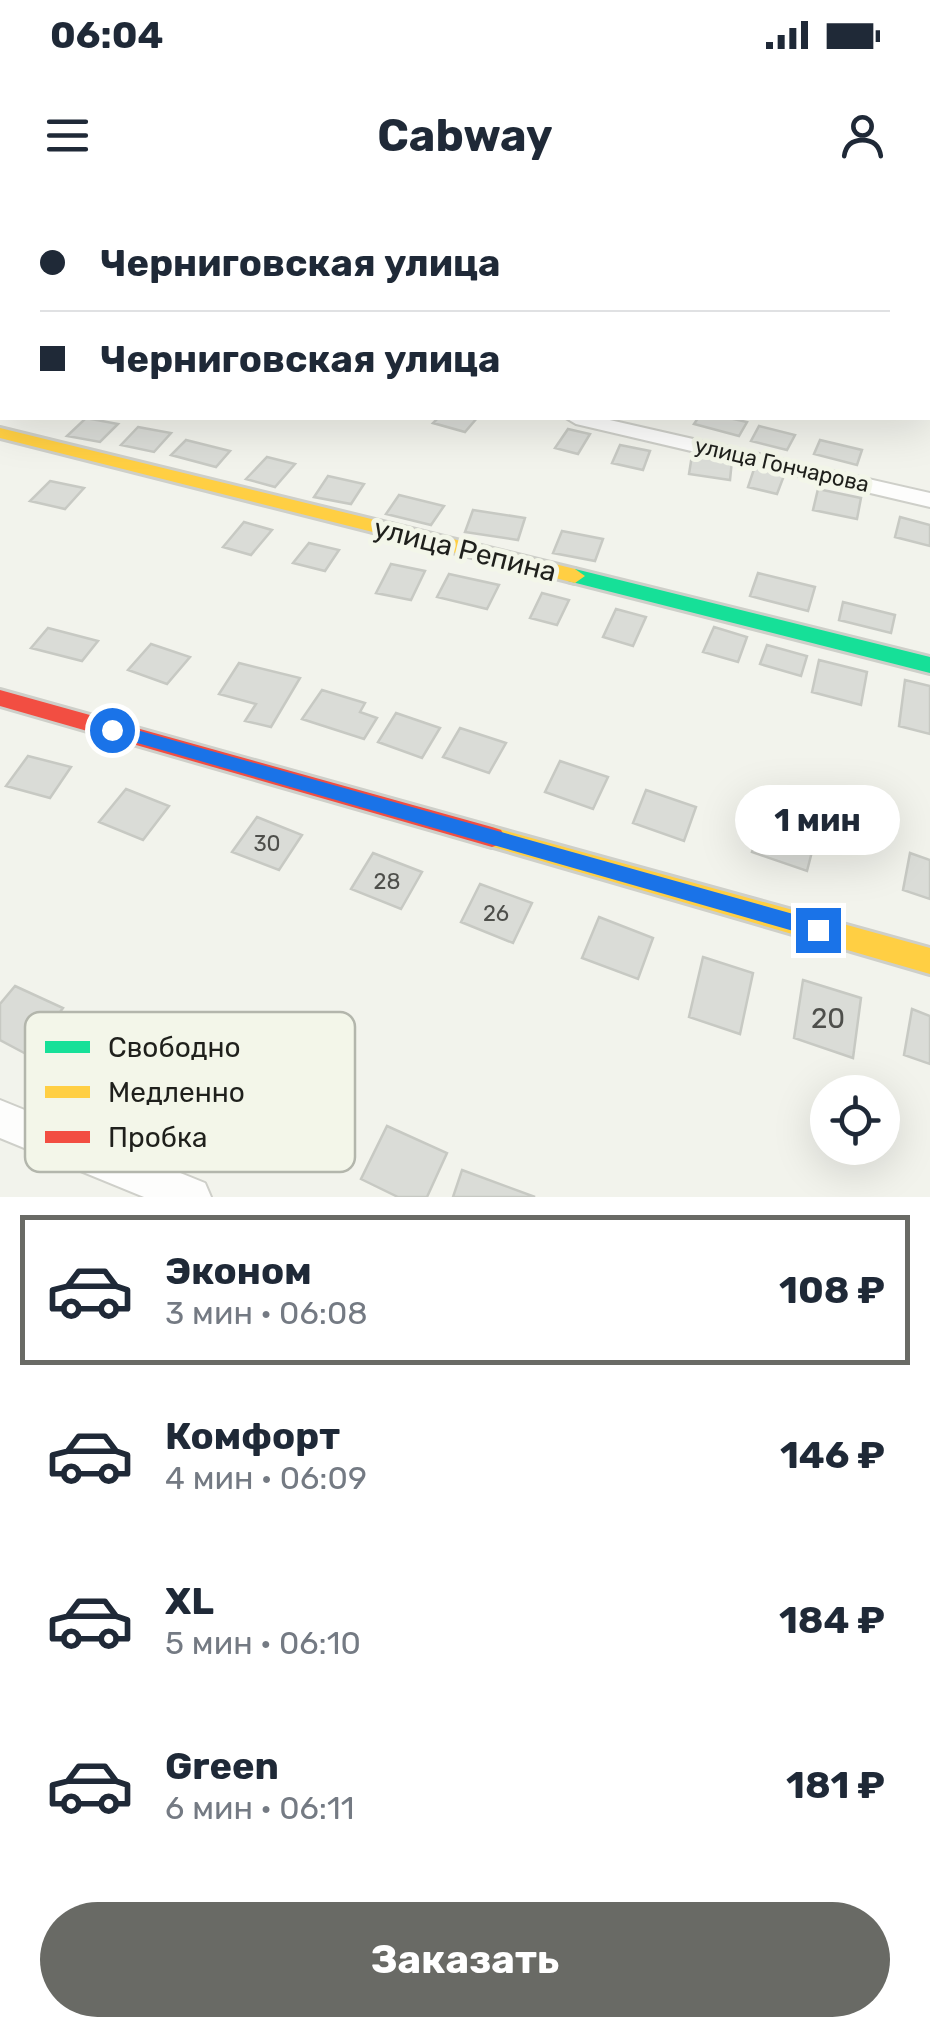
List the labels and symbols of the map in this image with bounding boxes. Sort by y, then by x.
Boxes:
street label: улица Гончарова [692,432,872,498]
street label: улица Репина [370,511,560,589]
route start [90,708,135,753]
callout: 1 мин [736,785,900,855]
house number: 30 [253,830,281,857]
house number: 28 [374,868,400,895]
house number: 26 [483,900,509,927]
route end [796,908,841,953]
house number: 20 [811,1002,845,1035]
legend [25,1012,355,1172]
text: Свободно [108,1031,241,1064]
text: Медленно [108,1076,245,1109]
text: Пробка [108,1121,208,1154]

